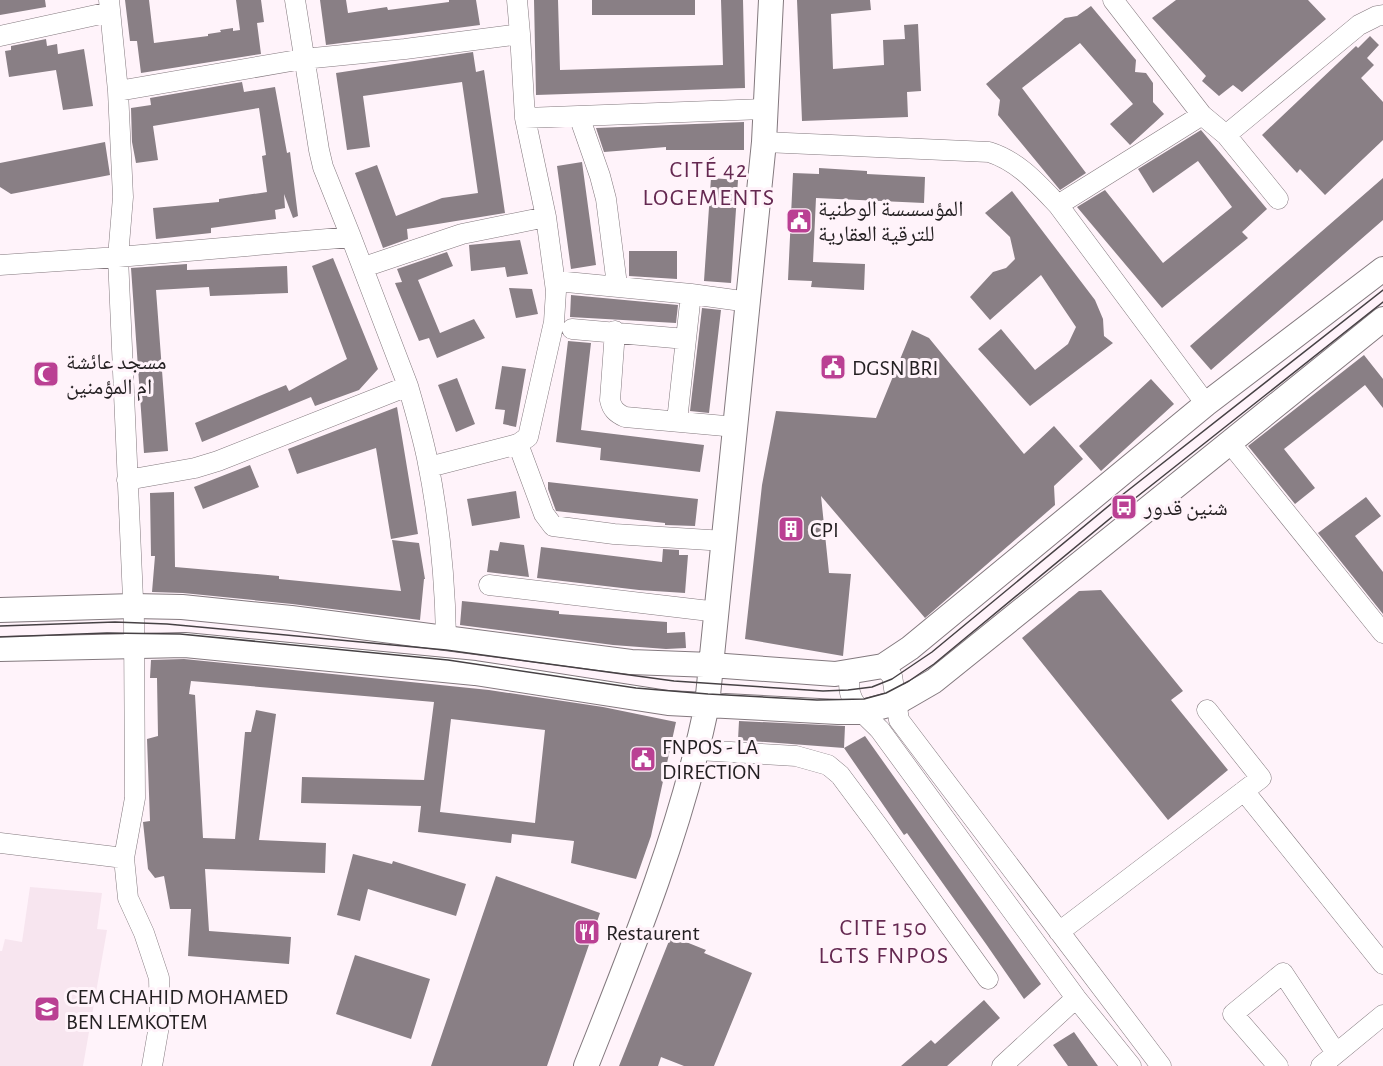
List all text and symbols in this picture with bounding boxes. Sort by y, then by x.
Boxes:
district label: CITÉ 42 LOGEMENTS [642,156,776,210]
place label: المؤسسسة الوطنية للترقية العقارية [818,198,964,246]
public building icon: المؤسسسة الوطنية للترقية العقارية [784,206,814,236]
place label: مسجد عائشة ام المؤمنين [66,351,167,401]
public building icon: DGSN BRI [818,352,848,382]
place label: DGSN BRI [852,357,938,379]
mosque icon: مسجد عائشة ام المؤمنين [31,359,61,389]
bus stop icon: شنين قدور [1109,492,1139,522]
place label: شنين قدور [1143,497,1228,521]
building icon: CPI [776,514,806,544]
place label: CPI [810,519,839,541]
place label: FNPOS - LA DIRECTION [662,736,761,783]
public building icon: FNPOS - LA DIRECTION [628,744,658,774]
district label: CITE 150 LGTS FNPOS [818,916,950,968]
restaurant icon: Restaurent [572,917,602,947]
place label: Restaurent [606,922,699,944]
place label: CEM CHAHID MOHAMED BEN LEMKOTEM [66,986,288,1033]
school or university icon: CEM CHAHID MOHAMED BEN LEMKOTEM [32,994,62,1024]

